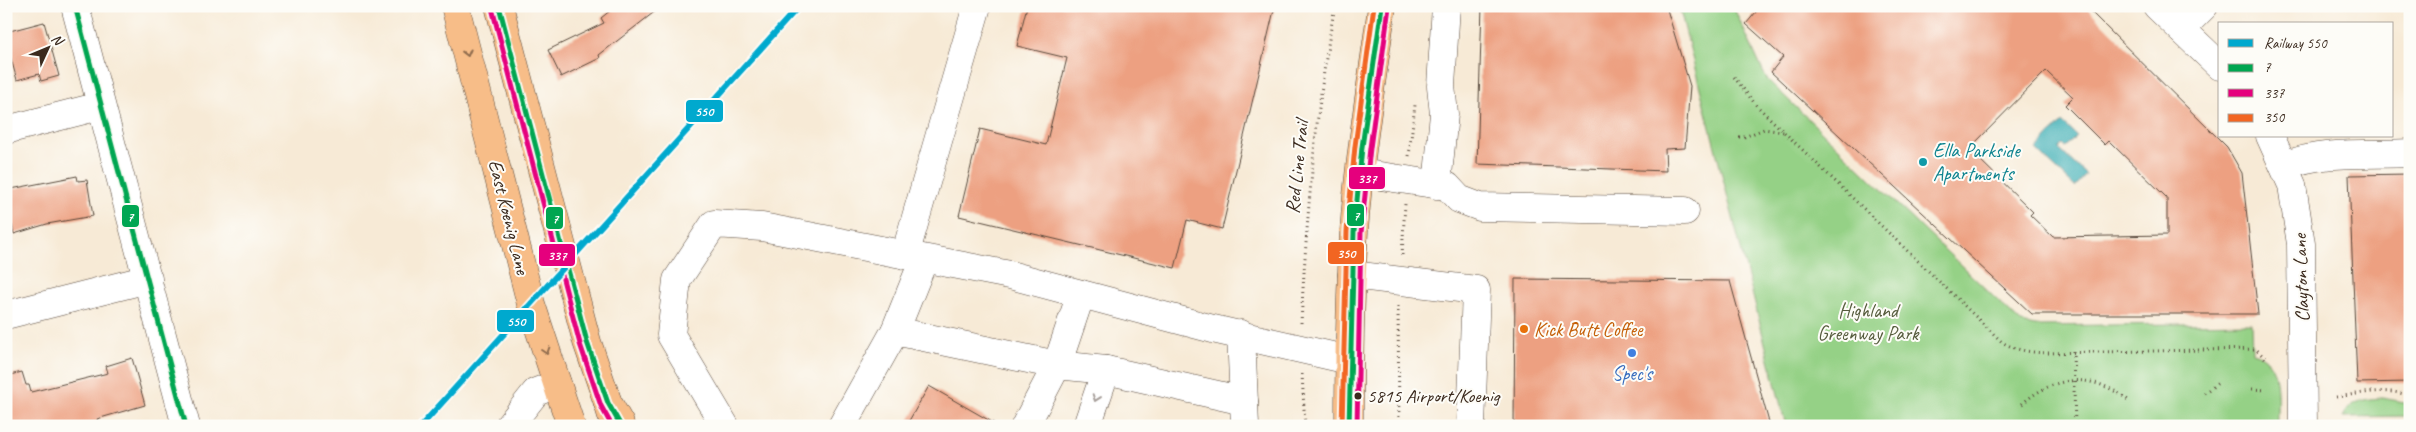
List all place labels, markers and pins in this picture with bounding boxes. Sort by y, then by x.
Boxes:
place label: Ella Parkside Apartments [1933,138,2021,186]
marker: Ella Parkside Apartments [1917,156,1929,168]
place label: Kick Butt Coffee [1534,317,1644,342]
marker: Kick Butt Coffee [1518,323,1530,335]
marker: Spec's [1626,347,1638,359]
place label: Spec's [1612,361,1654,386]
place label: 5815 Airport/Koenig [1367,384,1501,408]
marker: 5815 Airport/Koenig [1353,391,1363,401]

